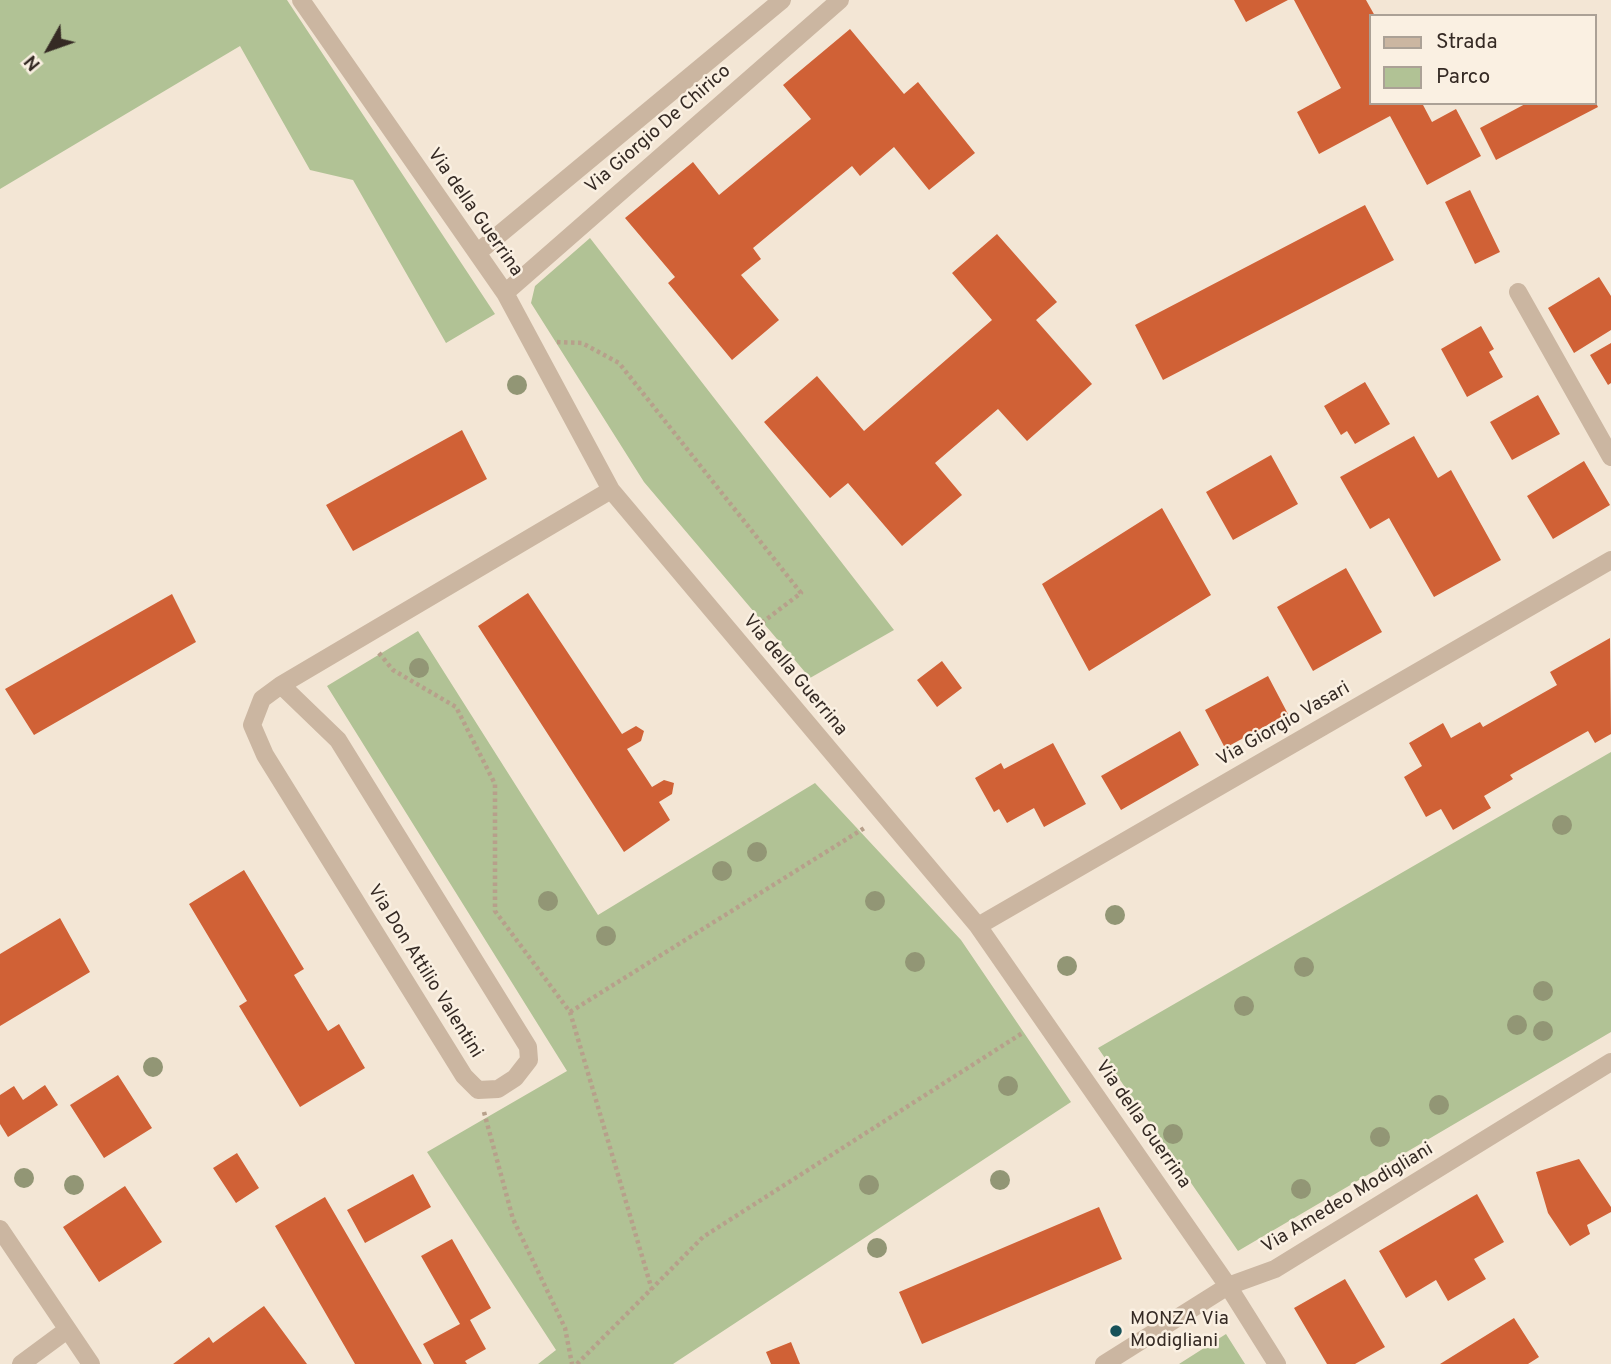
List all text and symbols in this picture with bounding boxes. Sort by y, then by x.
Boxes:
north arrow [14,14,84,84]
legend [1370,14,1597,105]
text: Strada [1436,29,1497,56]
text: N [19,50,46,75]
street label: Via Giorgio De Chirico [582,61,736,199]
text: Parco [1436,64,1490,91]
street label: Via della Guerrina [421,145,527,281]
street label: Via della Guerrina [737,611,851,741]
street label: Via Giorgio Vasari [1213,678,1355,772]
street label: Via Don Attilio Valentini [361,881,487,1063]
street label: Via della Guerrina [1089,1057,1195,1193]
street label: Via Amedeo Modigliani [1258,1139,1438,1259]
place label: MONZA Via Modigliani [1130,1309,1229,1353]
marker: MONZA Via Modigliani [1108,1323,1124,1339]

